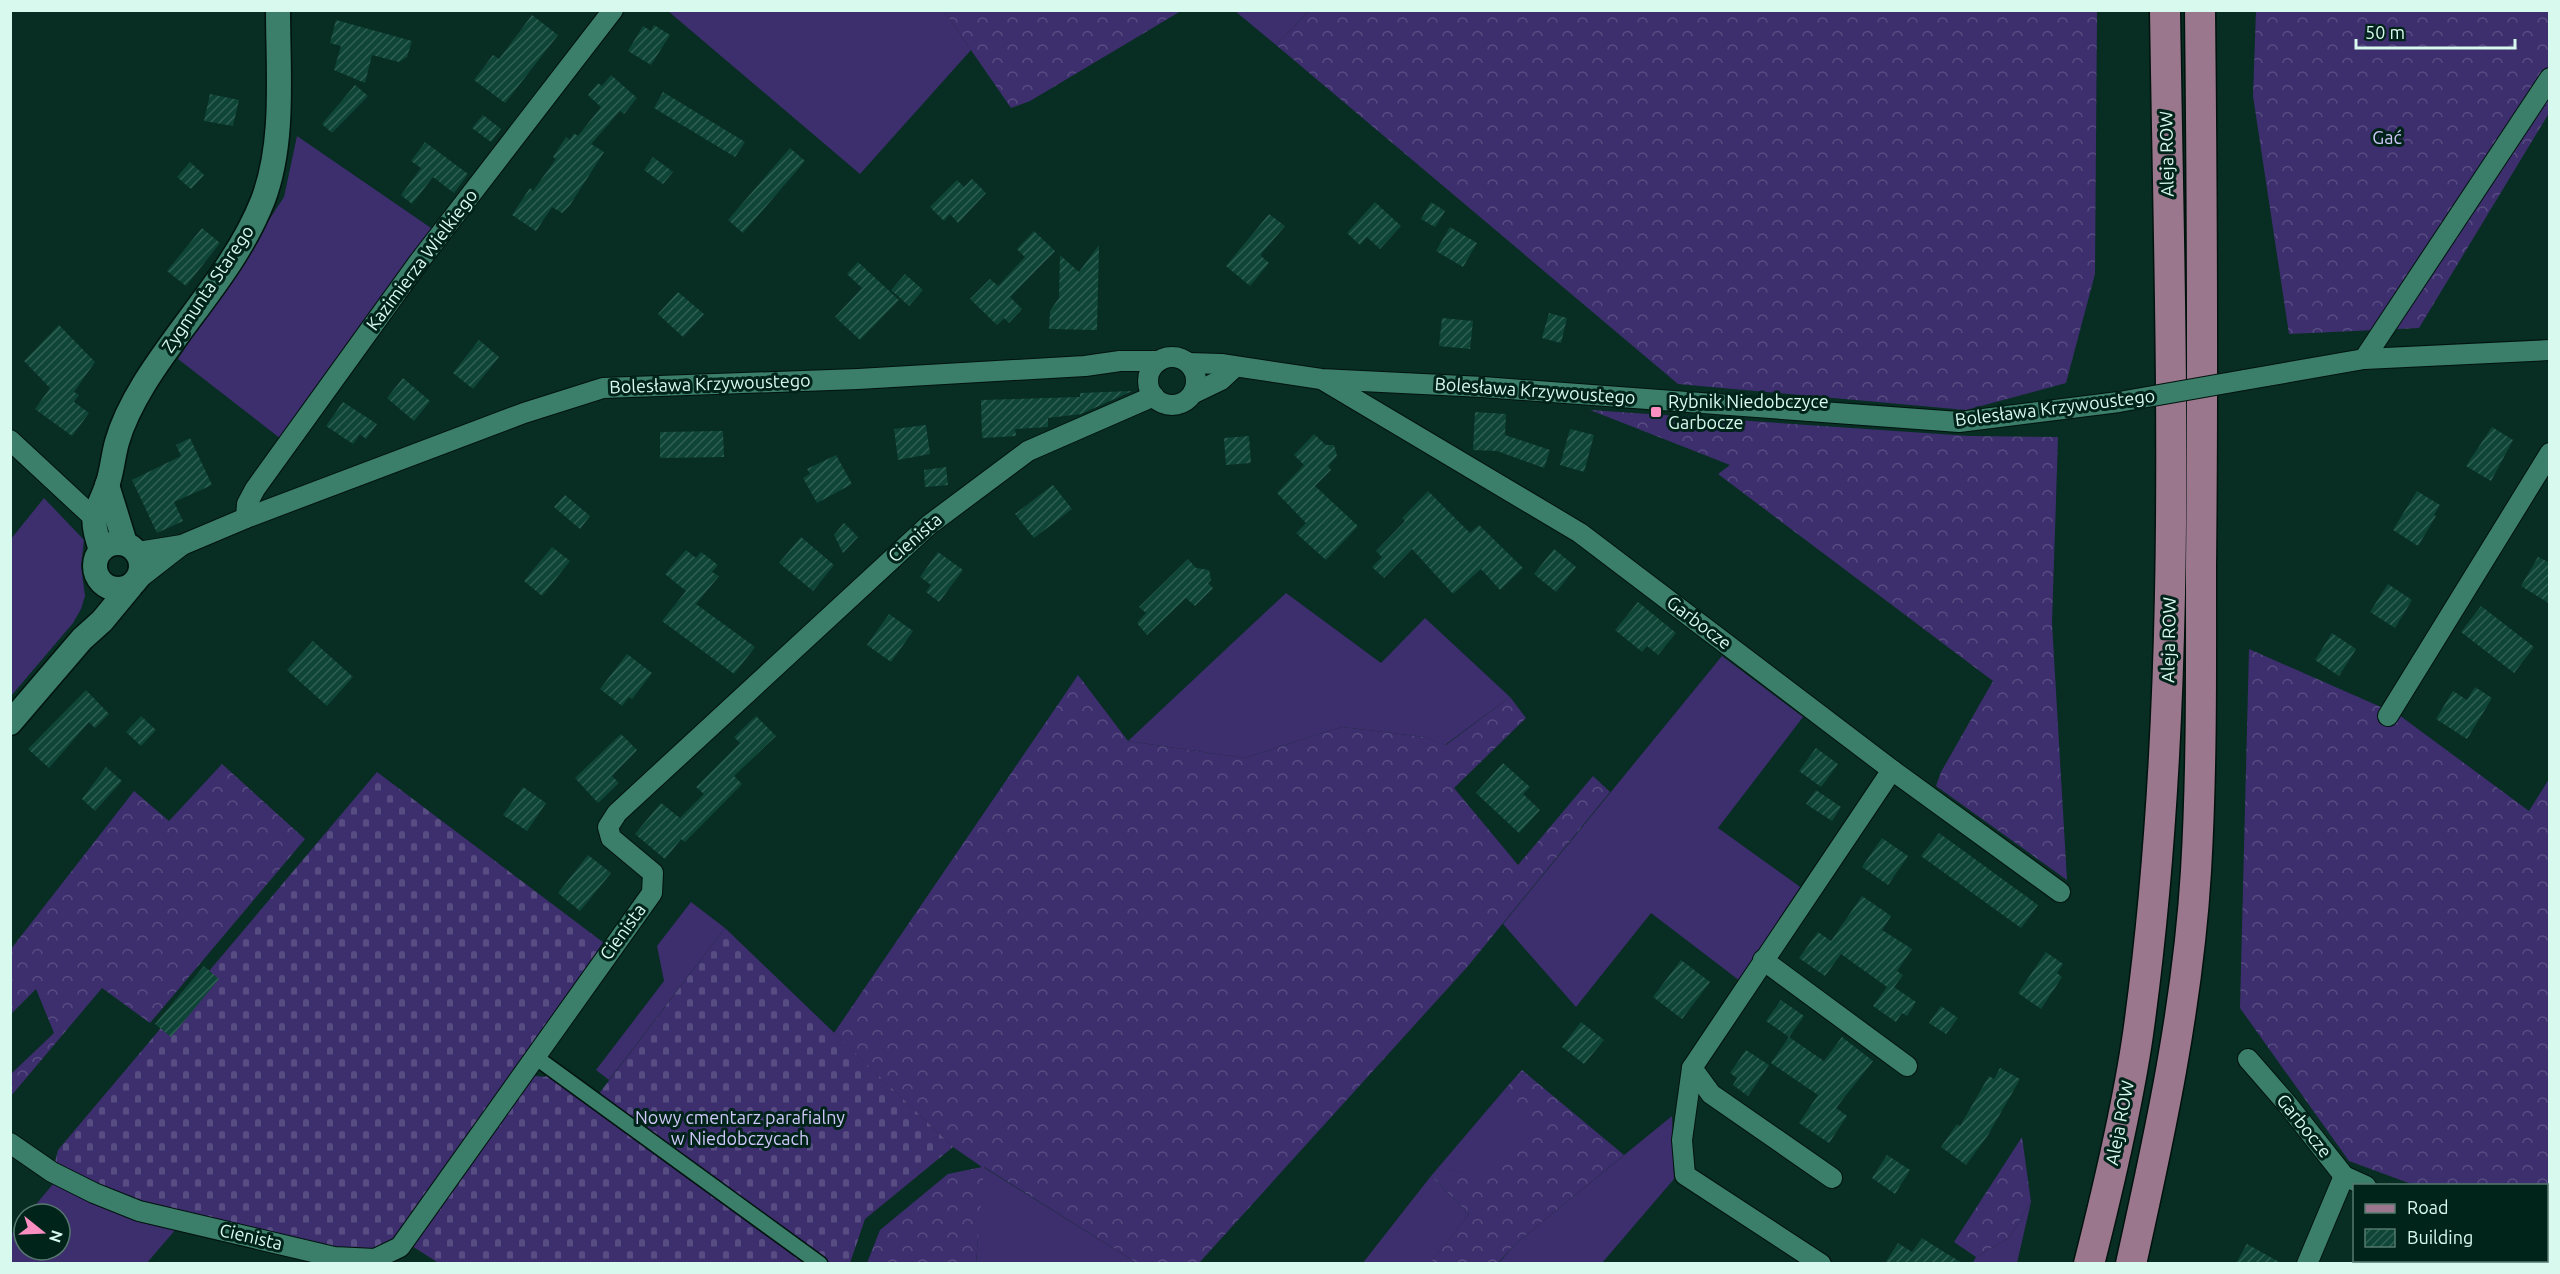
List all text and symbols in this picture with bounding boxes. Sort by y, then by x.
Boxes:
scale bar [2356,12,2515,50]
text: 50 m [2365,22,2405,42]
street label: Aleja ROW [2155,111,2177,197]
park label: Gać [2372,127,2402,147]
street label: Kazimierza Wielkiego [362,185,481,334]
street label: Zygmunta Starego [157,221,257,356]
street label: Bolesława Krzywoustego [609,369,811,397]
street label: Bolesława Krzywoustego [1434,373,1636,407]
street label: Bolesława Krzywoustego [1954,385,2156,429]
place label: Rybnik Niedobczyce Garbocze [1668,391,1829,432]
marker: Rybnik Niedobczyce Garbocze [1649,405,1663,419]
street label: Cienista [884,509,945,566]
street label: Garbocze [1663,591,1736,653]
street label: Aleja ROW [2157,597,2179,683]
street label: Cienista [595,900,649,963]
street label: Aleja ROW [2101,1078,2137,1167]
street label: Garbocze [2273,1090,2336,1161]
park label: Nowy cmentarz parafialny w Niedobczycach [635,1107,845,1148]
legend [2353,1184,2548,1262]
text: Road [2407,1197,2449,1217]
north arrow [12,1202,72,1262]
street label: Cienista [218,1219,285,1253]
text: Building [2407,1227,2473,1247]
text: N [46,1228,67,1245]

